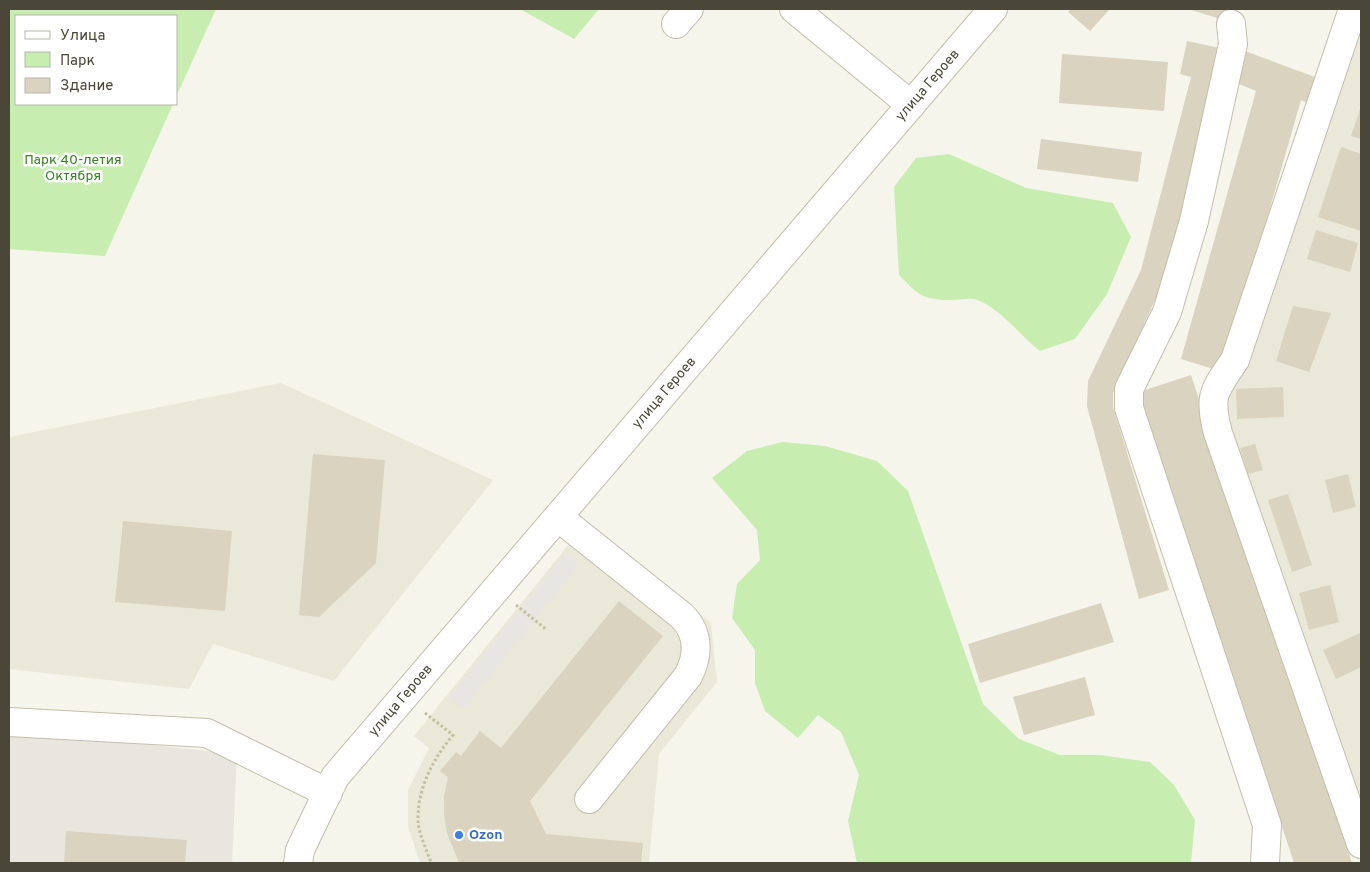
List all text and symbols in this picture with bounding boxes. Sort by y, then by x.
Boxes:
legend [15,15,178,105]
text: Улица [60,27,105,46]
street label: улица Героев [892,46,963,125]
text: Парк [60,52,95,71]
text: Здание [60,77,113,96]
park label: Парк 40-летия Октября [24,152,122,185]
street label: улица Героев [629,353,700,432]
street label: улица Героев [365,661,436,740]
place label: Ozon [469,827,502,844]
marker: Ozon [453,829,465,841]

